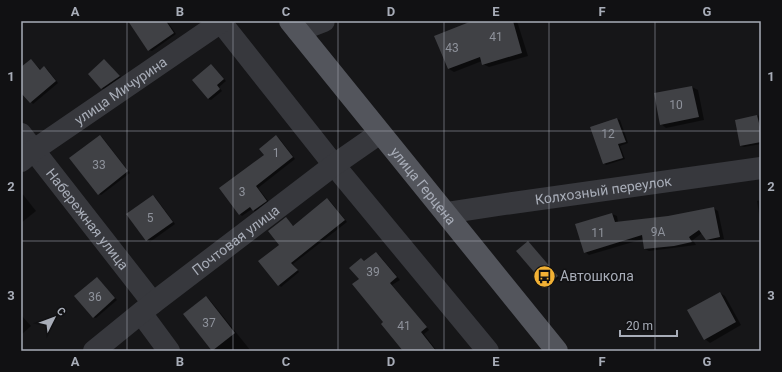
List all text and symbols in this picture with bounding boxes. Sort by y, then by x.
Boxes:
text: A [71,4,80,19]
text: B [176,4,184,19]
text: C [282,4,291,19]
text: D [387,4,395,19]
text: E [492,4,500,19]
text: F [598,4,606,19]
text: G [703,4,712,19]
house number: 41 [489,30,503,44]
house number: 43 [445,41,459,55]
street label: улица Мичурина [71,54,170,128]
text: 1 [7,69,15,84]
text: 1 [767,69,775,84]
house number: 10 [669,98,683,112]
house number: 12 [601,127,615,141]
street label: улица Герцена [387,144,460,228]
house number: 1 [273,146,279,160]
house number: 33 [92,158,106,172]
street label: Набережная улица [43,165,132,273]
street label: Колхозный переулок [534,173,673,208]
text: 2 [7,179,15,194]
text: 2 [767,179,775,194]
house number: 3 [239,185,245,199]
street label: Почтовая улица [189,202,282,278]
house number: 5 [147,211,154,225]
house number: 9А [651,225,665,239]
house number: 11 [591,226,605,240]
bus stop icon: Автошкола [532,263,558,289]
house number: 39 [366,265,380,279]
place label: Автошкола [560,268,634,284]
text: 3 [7,288,15,303]
text: 3 [767,288,775,303]
house number: 36 [88,290,102,304]
north arrow [34,298,74,338]
text: С [54,305,68,319]
scale bar [620,312,677,338]
house number: 37 [202,316,216,330]
house number: 41 [397,319,411,333]
text: 20 m [626,319,653,333]
text: A [71,354,80,369]
text: B [176,354,184,369]
text: C [282,354,291,369]
text: D [387,354,395,369]
text: E [492,354,500,369]
text: F [598,354,606,369]
text: G [703,354,712,369]

